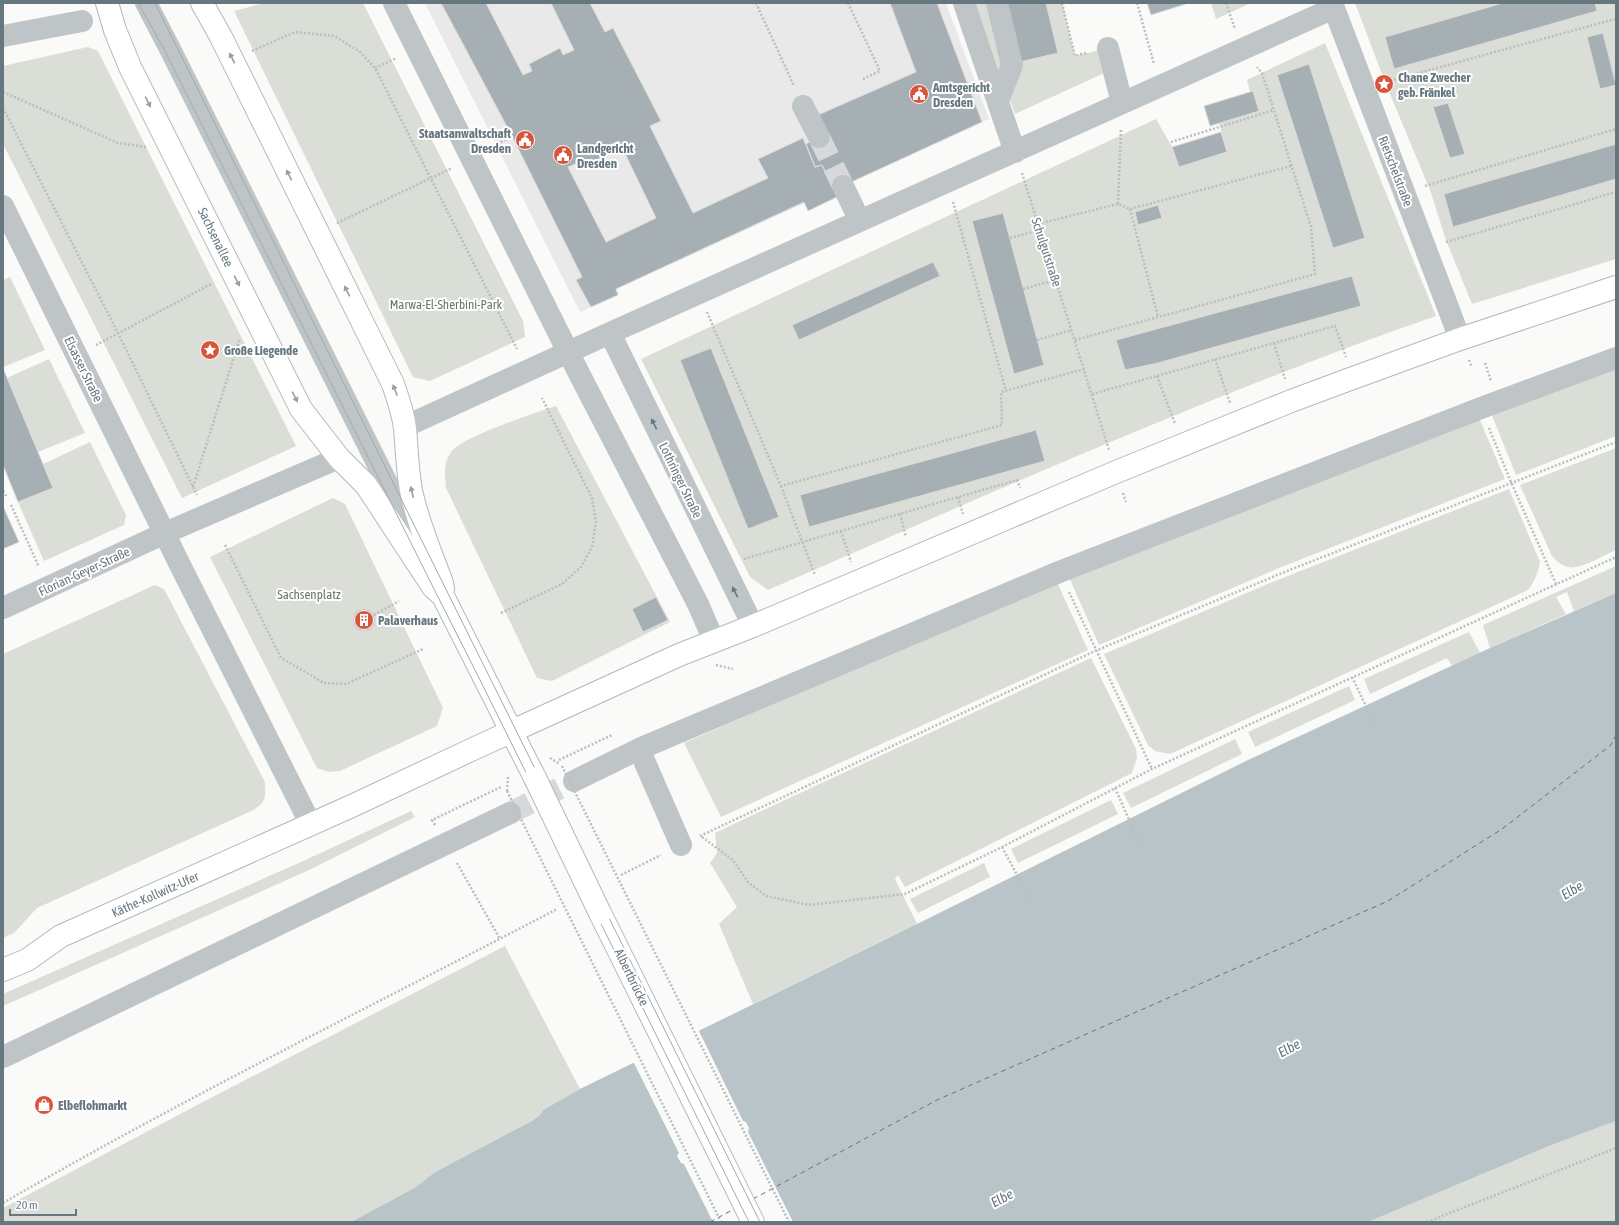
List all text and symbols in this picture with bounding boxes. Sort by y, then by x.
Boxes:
one-way arrow [228,53,235,64]
place label: Chane Zwecher geb. Fränkel [1398,70,1472,100]
place icon: Chane Zwecher geb. Fränkel [1373,73,1395,95]
place label: Amtsgericht Dresden [932,80,990,110]
public building icon: Amtsgericht Dresden [908,83,930,105]
one-way arrow [145,96,151,108]
place label: Staatsanwaltschaft Dresden [419,126,511,156]
public building icon: Staatsanwaltschaft Dresden [514,129,536,151]
street label: Rietschelstraße [1375,134,1416,209]
place label: Landgericht Dresden [577,141,634,171]
public building icon: Landgericht Dresden [552,144,574,166]
one-way arrow [286,169,292,181]
street label: Sachsenallee [195,205,236,269]
street label: Schulgutstraße [1028,216,1065,289]
one-way arrow [234,275,240,287]
one-way arrow [344,285,351,297]
park label: Marwa-El-Sherbini-Park [390,297,503,312]
street label: Elsasser Straße [61,334,106,405]
place icon: Große Liegende [199,339,221,361]
place label: Große Liegende [224,343,298,358]
one-way arrow [391,383,397,395]
one-way arrow [292,391,299,403]
one-way arrow [651,419,657,430]
street label: Lothringer Straße [656,440,705,520]
one-way arrow [408,486,414,499]
street label: Florian-Geyer-Straße [36,544,132,599]
one-way arrow [732,586,739,597]
park label: Sachsenplatz [277,587,341,602]
building icon: Palaverhaus [353,609,375,631]
place label: Palaverhaus [378,613,438,628]
street label: Käthe-Kollwitz-Ufer [109,868,201,920]
water label: Elbe [1558,877,1586,903]
street label: Albertbrücke [611,946,652,1008]
water label: Elbe [1275,1036,1303,1060]
shop icon: Elbeflohmarkt [33,1094,55,1116]
place label: Elbeflohmarkt [58,1098,127,1113]
water label: Elbe [988,1186,1016,1210]
scale bar [10,1191,76,1217]
text: 20 m [16,1198,38,1212]

